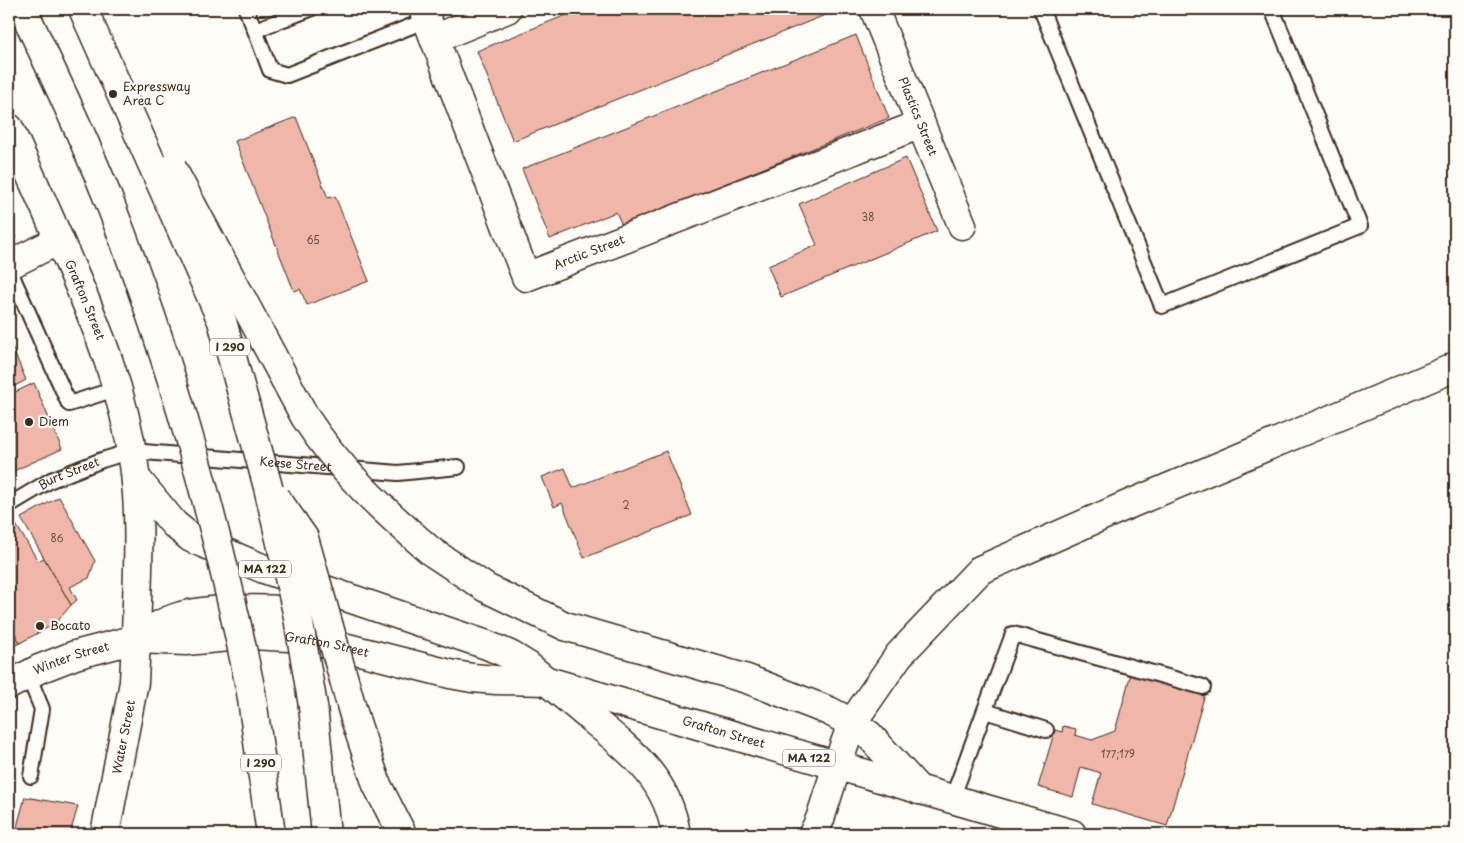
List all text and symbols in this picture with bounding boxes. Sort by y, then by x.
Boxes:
street label: Plastics Street [895,74,943,158]
place label: Expressway Area C [123,77,190,109]
marker: Expressway Area C [107,88,119,100]
house number: 38 [862,209,874,224]
street label: Arctic Street [551,230,627,273]
house number: 65 [306,232,320,247]
street label: Grafton Street [61,257,110,342]
road number: I 290 [210,338,250,356]
place label: Diem [39,412,69,430]
marker: Diem [23,416,35,428]
street label: Burt Street [35,452,102,494]
street label: Keese Street [259,452,332,475]
house number: 2 [622,497,630,512]
house number: 86 [51,530,64,545]
road number: MA 122 [239,560,291,578]
place label: Bocato [50,616,91,634]
marker: Bocato [34,620,46,632]
street label: Grafton Street [284,627,371,661]
street label: Winter Street [30,636,111,678]
street label: Water Street [107,698,139,775]
street label: Grafton Street [680,711,767,752]
house number: 177;179 [1101,746,1135,761]
road number: MA 122 [783,750,835,766]
road number: I 290 [241,754,281,771]

